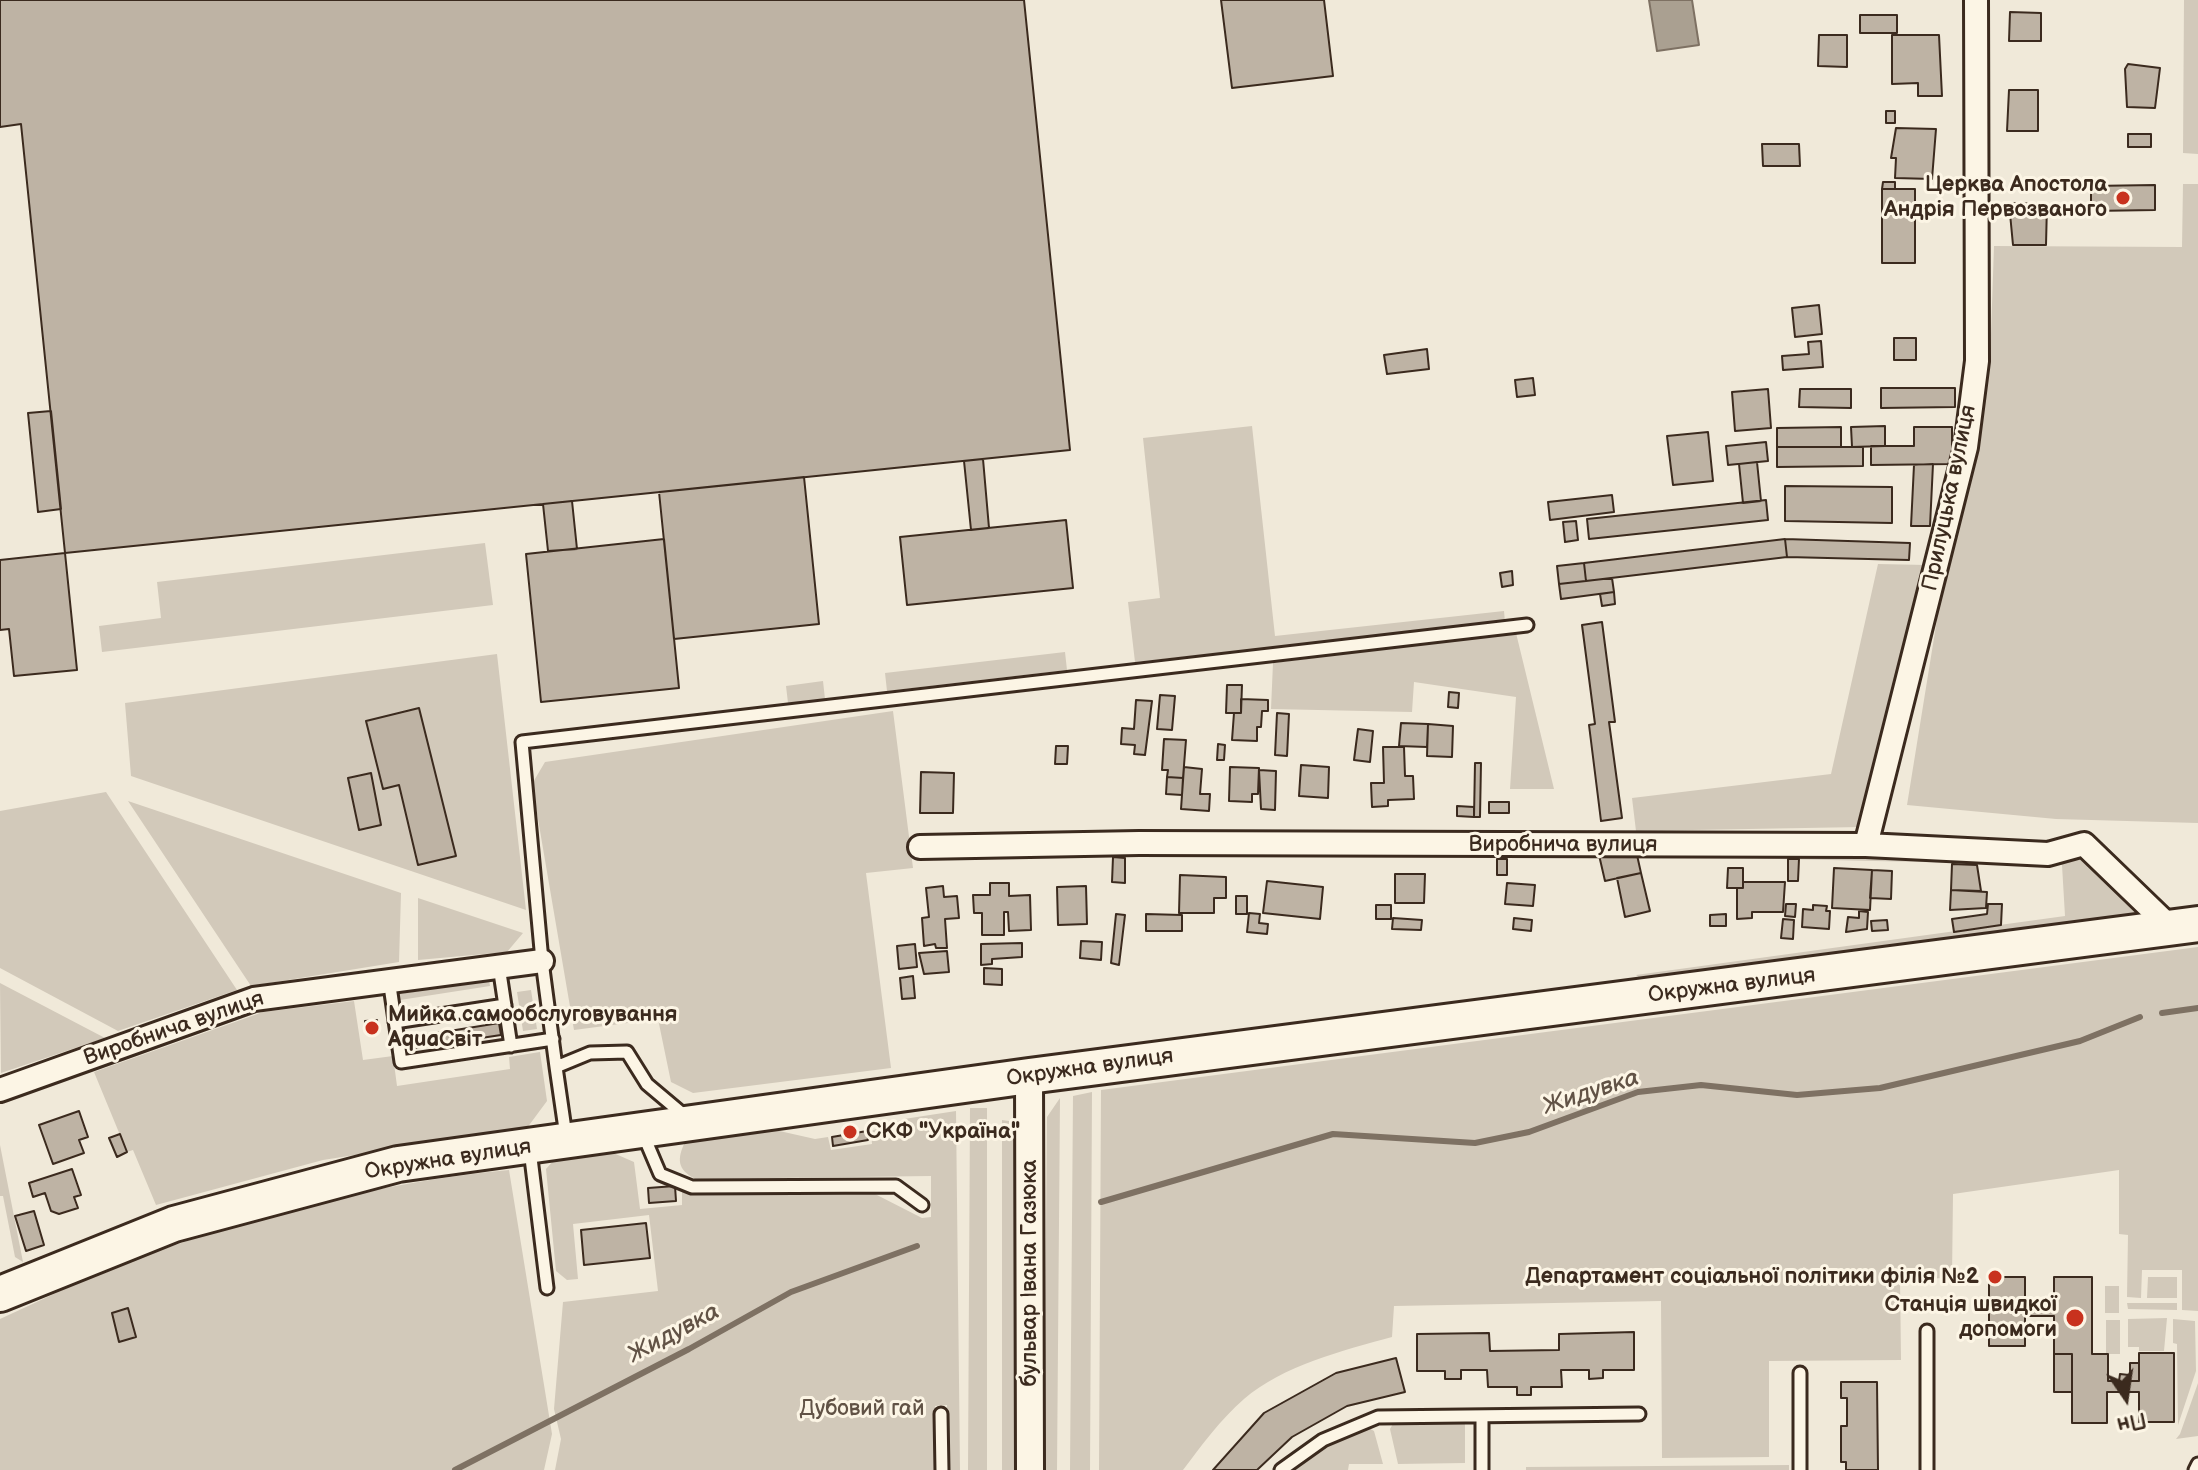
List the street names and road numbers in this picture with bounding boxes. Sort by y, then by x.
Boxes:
street label: Прилуцька вулиця [1917,403,1983,593]
street label: Виробнича вулиця [1469,832,1657,858]
street label: Окружна вулиця [1647,963,1817,1009]
street label: Виробнича вулиця [80,986,268,1072]
street label: Окружна вулиця [1005,1043,1175,1093]
street label: Окружна вулиця [363,1134,533,1186]
street label: бульвар Івана Газюка [1017,1159,1043,1387]

